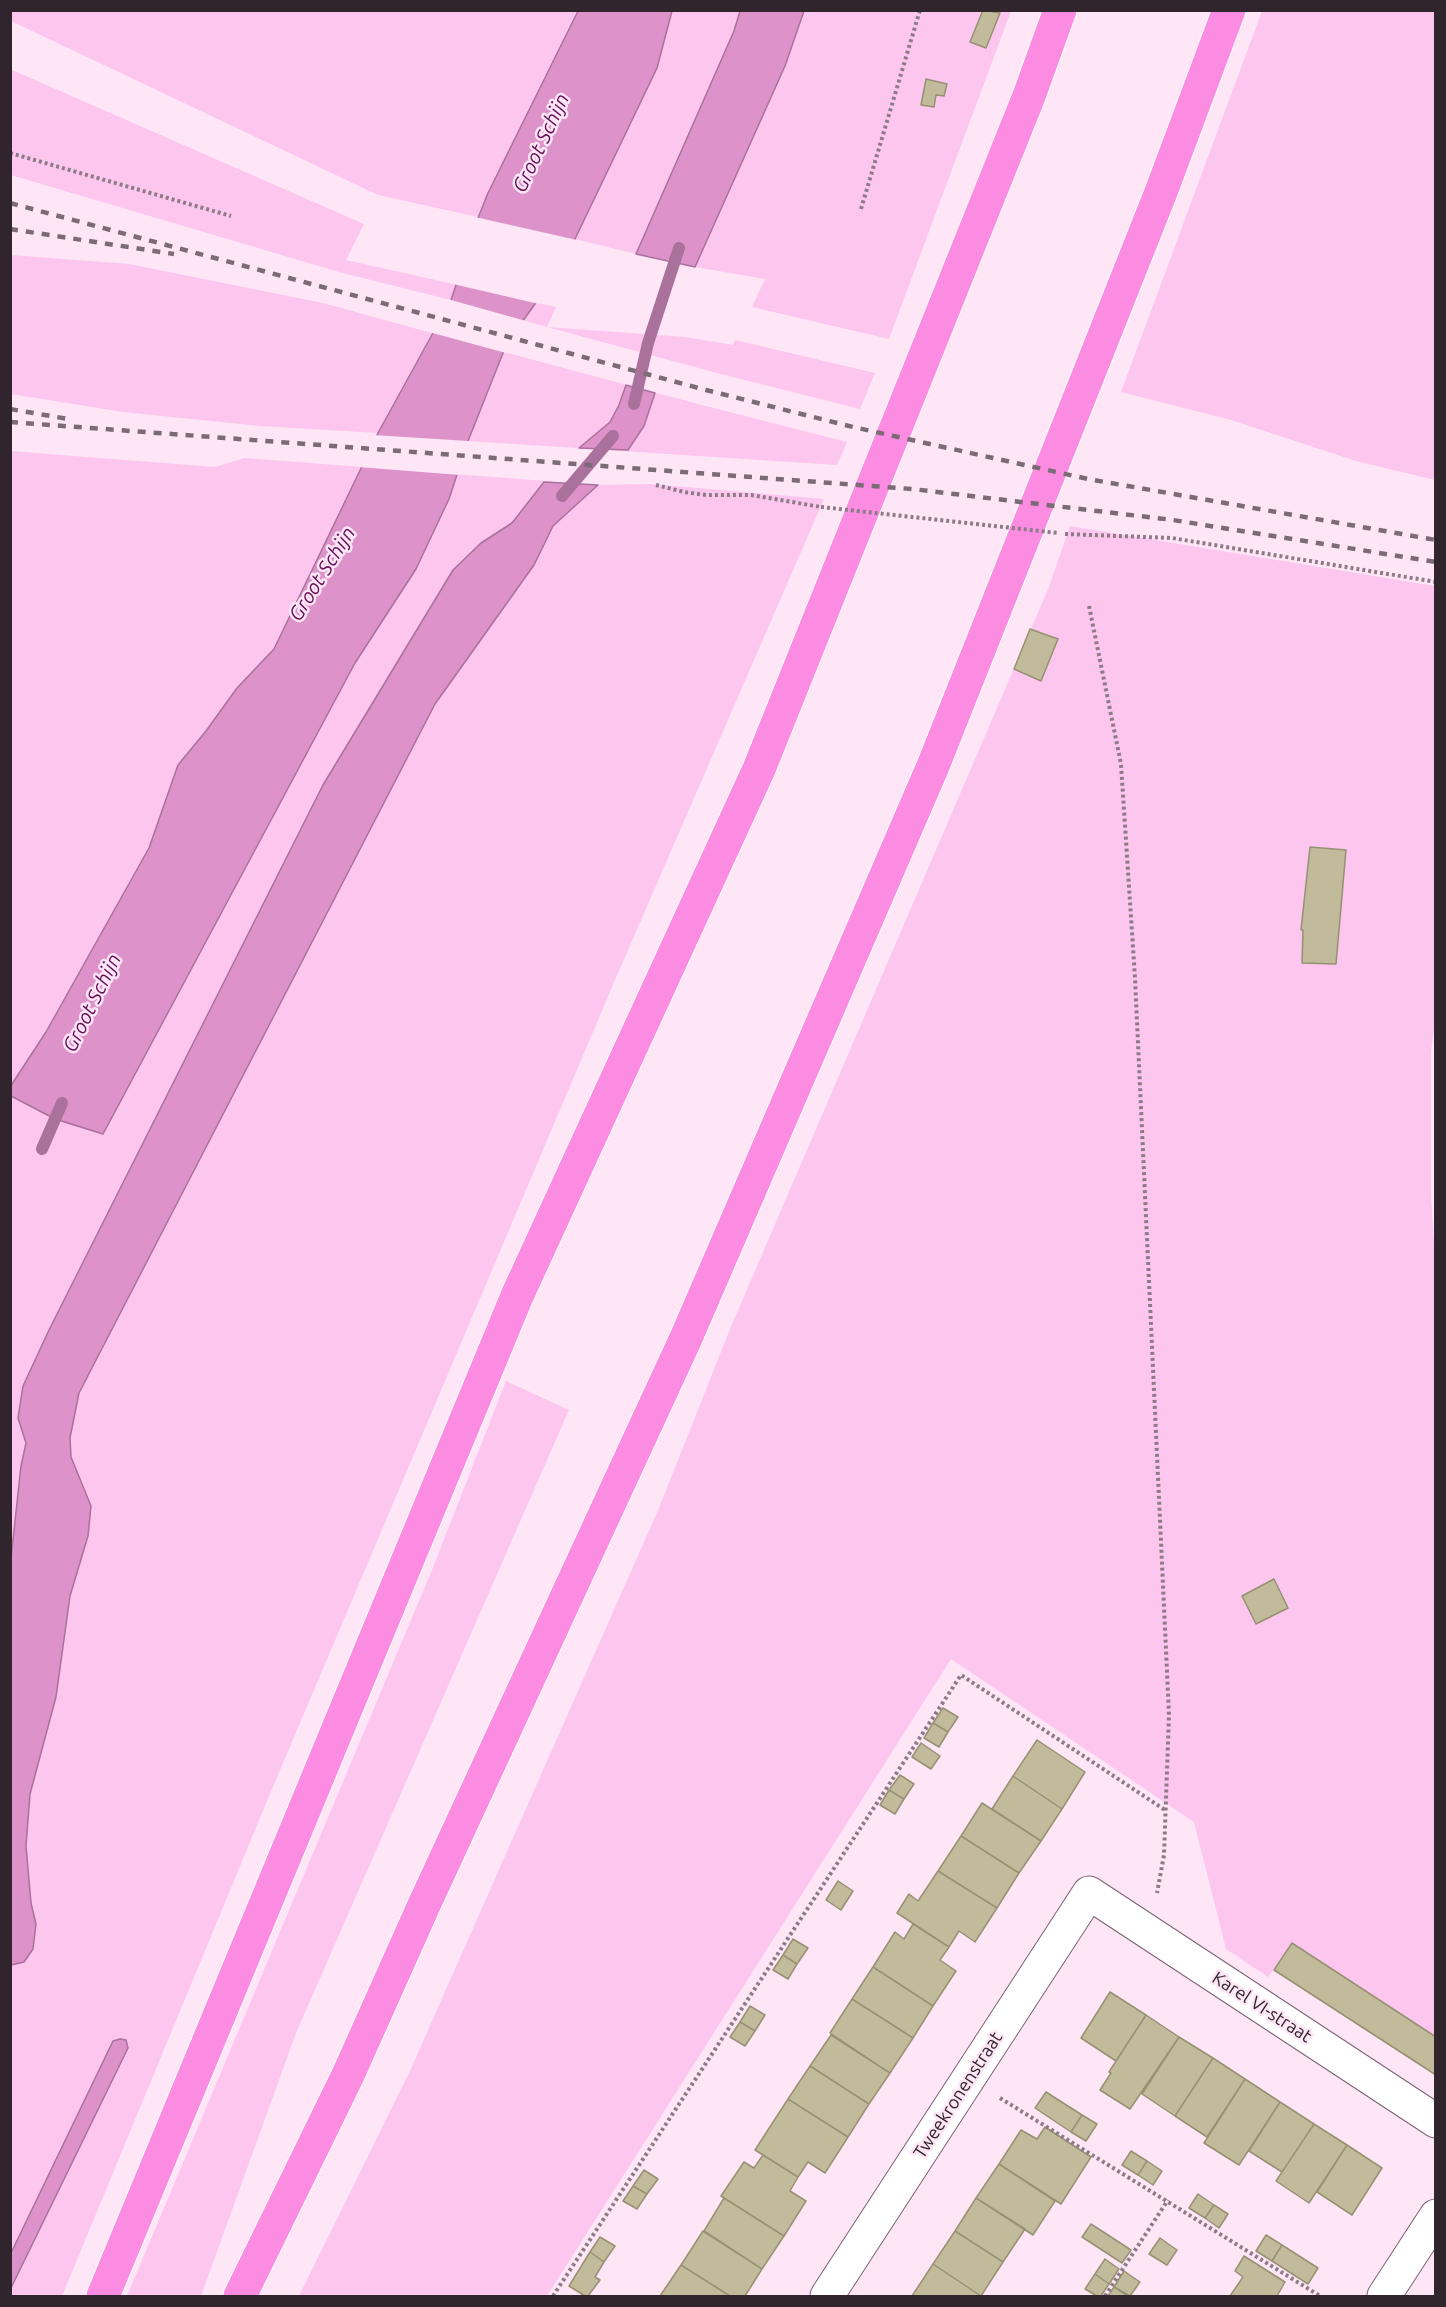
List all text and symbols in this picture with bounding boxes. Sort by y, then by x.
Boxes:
water label: Groot Schijn [508,90,574,196]
water label: Groot Schijn [284,522,360,626]
water label: Groot Schijn [58,950,126,1056]
street label: Karel VI-straat [1208,1967,1316,2047]
street label: Tweekronenstraat [909,2028,1007,2162]

